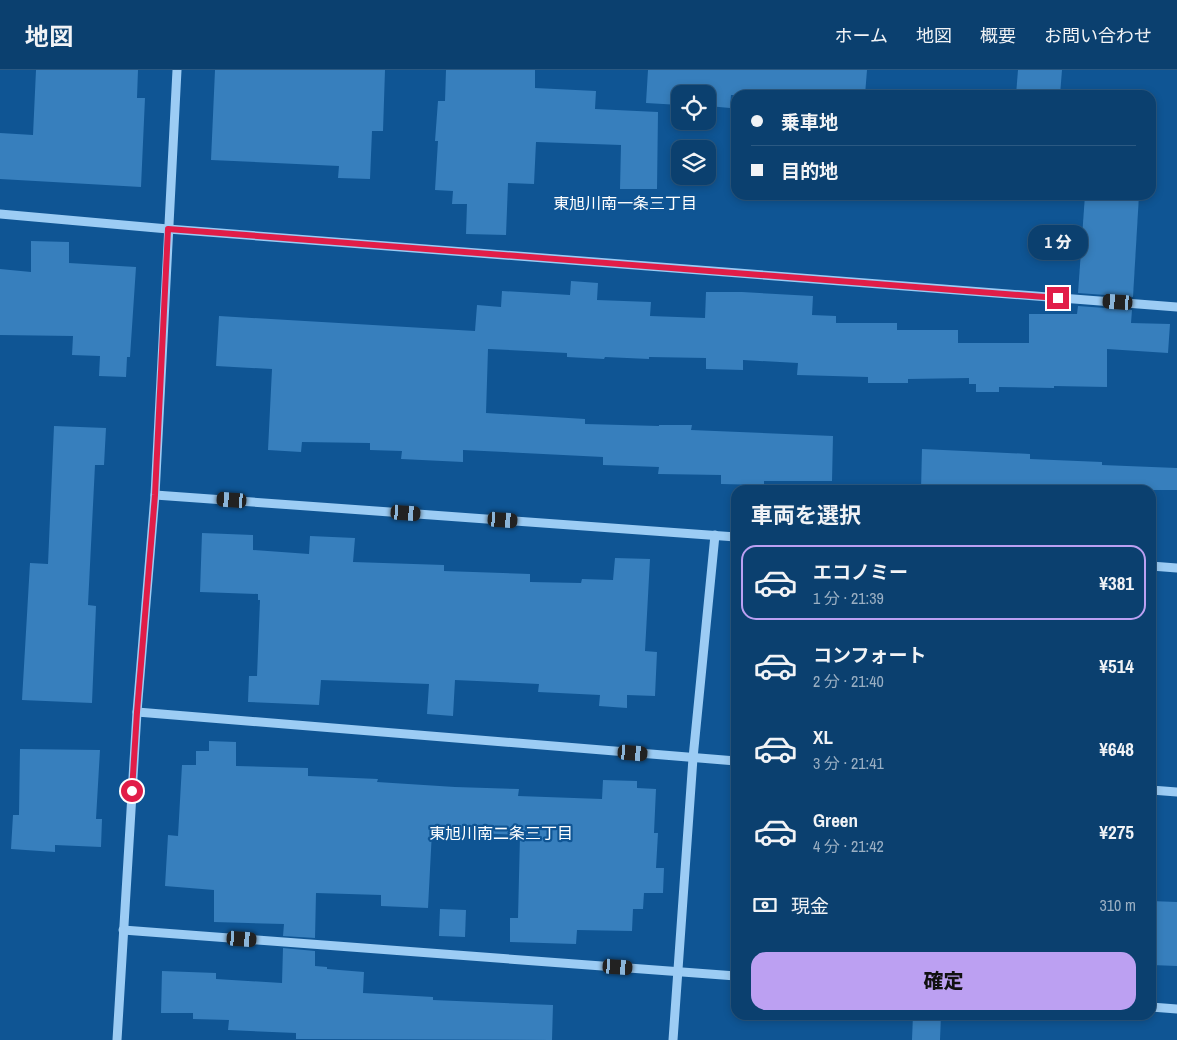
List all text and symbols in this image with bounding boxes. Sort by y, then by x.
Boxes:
text: 地図 [25,20,73,52]
text: ホーム [835,23,888,48]
text: 地図 [916,23,952,48]
text: 概要 [980,23,1016,48]
text: お問い合わせ [1044,23,1152,48]
map controls [671,85,716,185]
button: locate [671,85,716,130]
text: 乗車地 [781,109,838,135]
button: layers [671,140,716,185]
text: 目的地 [781,158,838,184]
district label: 東旭川南一条三丁目 [553,192,697,214]
callout: 1 分 [1028,226,1088,260]
text: 1 分 [1045,231,1071,253]
route end [1047,287,1069,309]
car [1102,293,1133,311]
car [216,491,247,509]
text: 車両を選択 [751,500,861,530]
car [390,504,421,522]
car [487,511,518,529]
text: エコノミー [813,559,908,585]
icon: car [753,560,798,605]
text: ¥381 [1099,570,1134,596]
text: 1 分 · 21:39 [813,587,884,609]
text: コンフォート [813,642,926,668]
icon: car [753,643,798,688]
text: ¥514 [1099,653,1134,679]
text: 2 分 · 21:40 [813,670,884,692]
text: XL [813,724,833,750]
icon: car [753,726,798,771]
text: ¥648 [1099,736,1134,762]
car [617,744,648,762]
text: 3 分 · 21:41 [813,752,884,774]
route start [121,780,143,802]
text: Green [813,807,858,833]
icon: car [753,809,798,854]
text: ¥275 [1099,819,1134,845]
district label: 東旭川南二条三丁目 [429,822,573,844]
text: 4 分 · 21:42 [813,835,884,857]
icon: cash [751,891,779,919]
text: 現金 [791,893,829,919]
text: 310 m [1100,894,1136,916]
car [226,930,257,948]
button: 確定 [751,952,1136,1010]
car [602,958,633,976]

